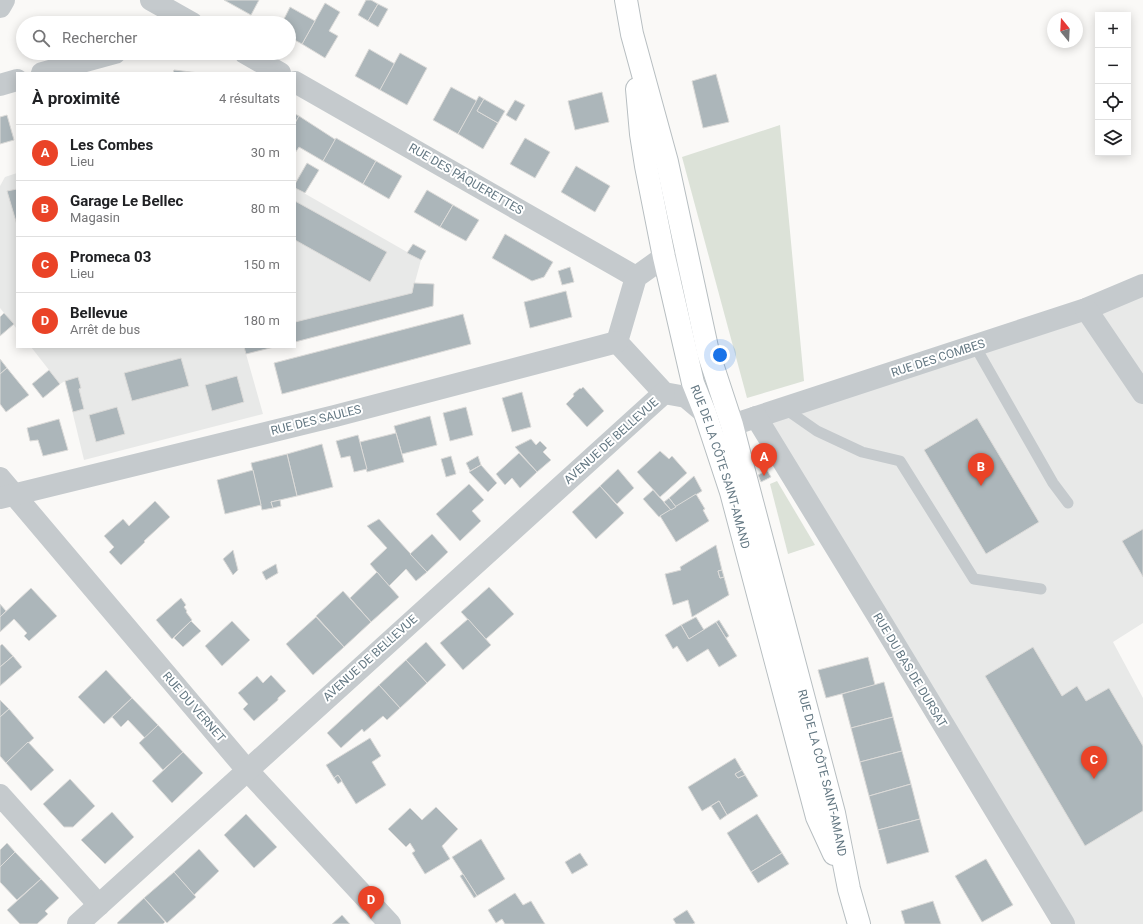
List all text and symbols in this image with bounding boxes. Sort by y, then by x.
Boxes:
north arrow [1047,12,1083,48]
map controls [1095,12,1131,156]
button: + [1095,12,1131,48]
search box [16,16,296,60]
icon: search [30,27,52,49]
text: Rechercher [62,29,137,47]
button: − [1095,48,1131,84]
button: locate [1095,84,1131,120]
text: À proximité [32,88,120,108]
text: 4 résultats [219,91,280,106]
button: layers [1095,120,1131,156]
text: Les Combes [70,136,153,154]
street label: RUE DES PÂQUERETTES [406,140,526,218]
text: A [41,145,49,160]
text: 30 m [251,145,280,160]
text: Lieu [70,154,94,169]
text: Garage Le Bellec [70,192,183,210]
text: B [41,201,49,216]
text: 80 m [251,201,280,216]
text: Magasin [70,210,120,225]
text: Promeca 03 [70,248,151,266]
text: C [41,257,49,272]
text: 150 m [243,257,280,272]
text: Lieu [70,266,94,281]
text: Bellevue [70,304,128,322]
text: D [41,313,49,328]
text: 180 m [243,313,280,328]
text: Arrêt de bus [70,322,140,337]
street label: RUE DES COMBES [889,336,987,380]
your location [710,345,730,365]
street label: RUE DE LA CÔTE SAINT-AMAND [687,383,753,551]
street label: AVENUE DE BELLEVUE [561,395,661,487]
street label: RUE DES SAULES [269,402,363,438]
pin: A [751,443,777,476]
pin: B [968,453,994,486]
street label: RUE DU BAS DE DURSAT [870,610,950,730]
street label: AVENUE DE BELLEVUE [320,612,420,704]
street label: RUE DU VERNET [160,669,228,745]
street label: RUE DE LA CÔTE SAINT-AMAND [795,688,849,858]
pin: C [1081,746,1107,779]
pin: D [358,886,384,919]

